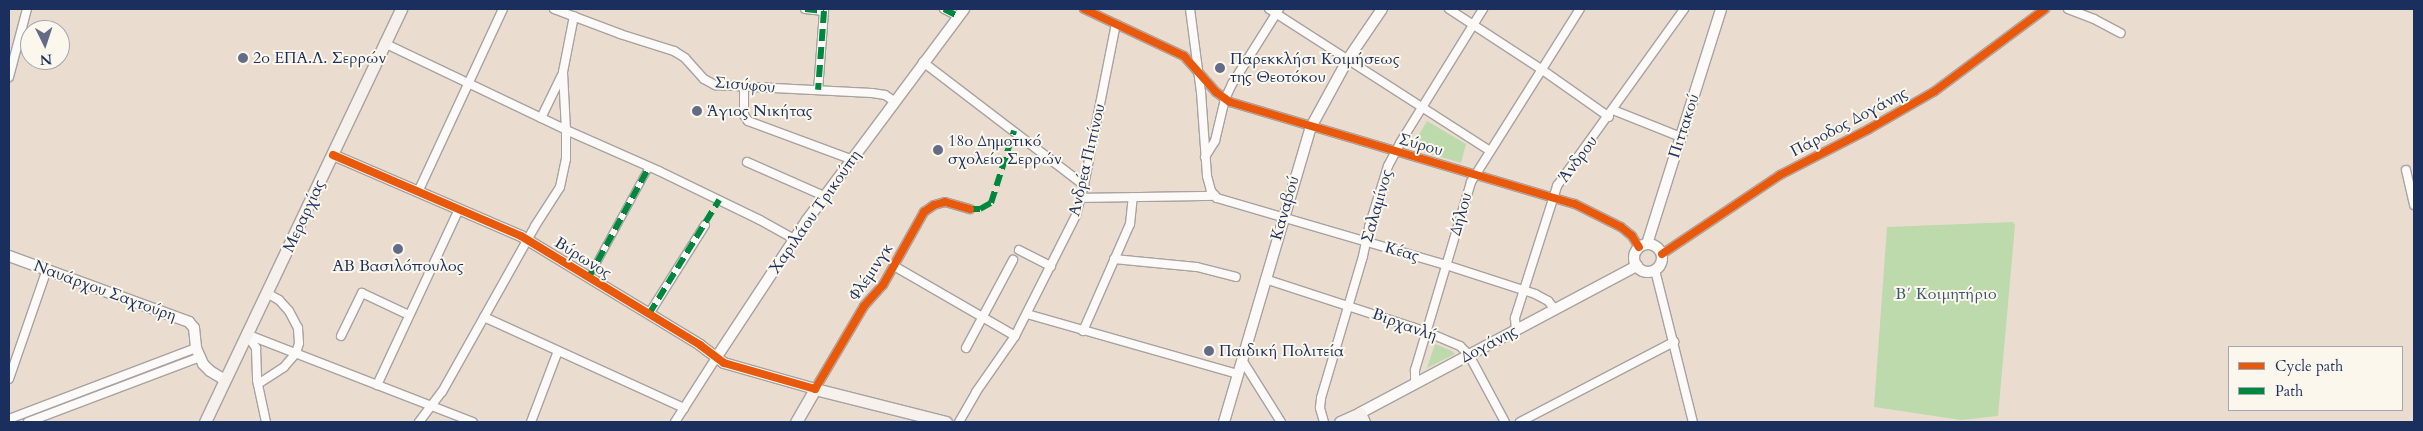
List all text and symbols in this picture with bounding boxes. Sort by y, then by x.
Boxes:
north arrow [20,20,70,70]
place label: 2ο ΕΠΑ.Λ. Σερρών [253,48,386,68]
place label: Παρεκκλήσι Κοιμήσεως της Θεοτόκου [1230,49,1400,87]
text: N [39,50,53,69]
marker: 2ο ΕΠΑ.Λ. Σερρών [237,52,249,64]
marker: Παρεκκλήσι Κοιμήσεως της Θεοτόκου [1214,62,1226,74]
street label: Σισύφου [714,73,776,97]
street label: Πάροδος Δογάνης [1787,83,1911,161]
street label: Πιττακού [1665,92,1703,160]
place label: Άγιος Νικήτας [707,101,813,121]
street label: Ανδρέα Πιπίνου [1065,102,1109,218]
marker: Άγιος Νικήτας [691,105,703,117]
street label: Σύρου [1397,130,1445,160]
place label: 18ο Δημοτικό σχολείο Σερρών [948,131,1062,169]
street label: Άνδρου [1554,132,1602,186]
marker: 18ο Δημοτικό σχολείο Σερρών [932,144,944,156]
street label: Χαριλάου Τρικούπη [765,146,865,278]
street label: Σαλαμίνος [1357,167,1397,245]
street label: Καναβού [1267,174,1303,242]
street label: Μεραρχίας [279,177,329,255]
street label: Δήλου [1446,190,1476,238]
street label: Βύρωνος [551,233,615,283]
street label: Κέας [1383,238,1421,266]
street label: Φλέμινγκ [845,240,897,304]
marker: ΑΒ Βασιλόπουλος [392,243,404,255]
street label: Ναυάρχου Σαχτούρη [31,256,179,326]
place label: ΑΒ Βασιλόπουλος [332,256,464,276]
park label: Β΄ Κοιμητήριο [1895,284,1997,304]
street label: Βιρχανλή [1370,304,1440,346]
street label: Δογάνης [1457,321,1521,367]
place label: Παιδική Πολιτεία [1219,341,1344,361]
marker: Παιδική Πολιτεία [1203,345,1215,357]
legend [2228,346,2403,411]
text: Cycle path [2275,356,2343,376]
text: Path [2275,381,2303,401]

